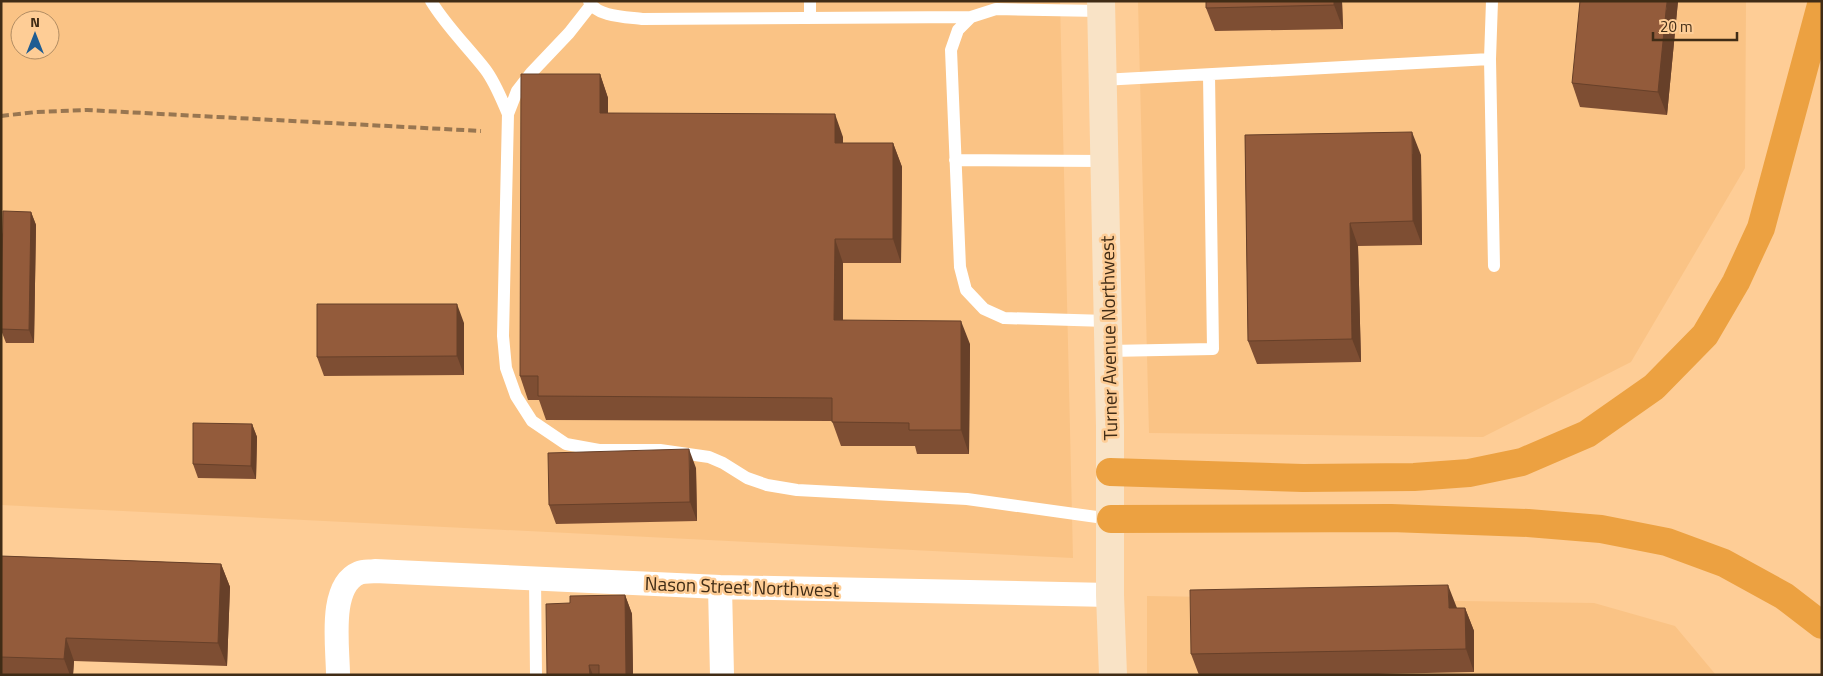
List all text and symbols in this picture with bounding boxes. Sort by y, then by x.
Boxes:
north arrow [10,10,60,60]
scale bar [1653,10,1737,42]
text: N [30,11,40,32]
text: 20 m [1660,15,1693,38]
street label: Turner Avenue Northwest [1092,235,1124,441]
street label: Nason Street Northwest [644,568,840,604]

